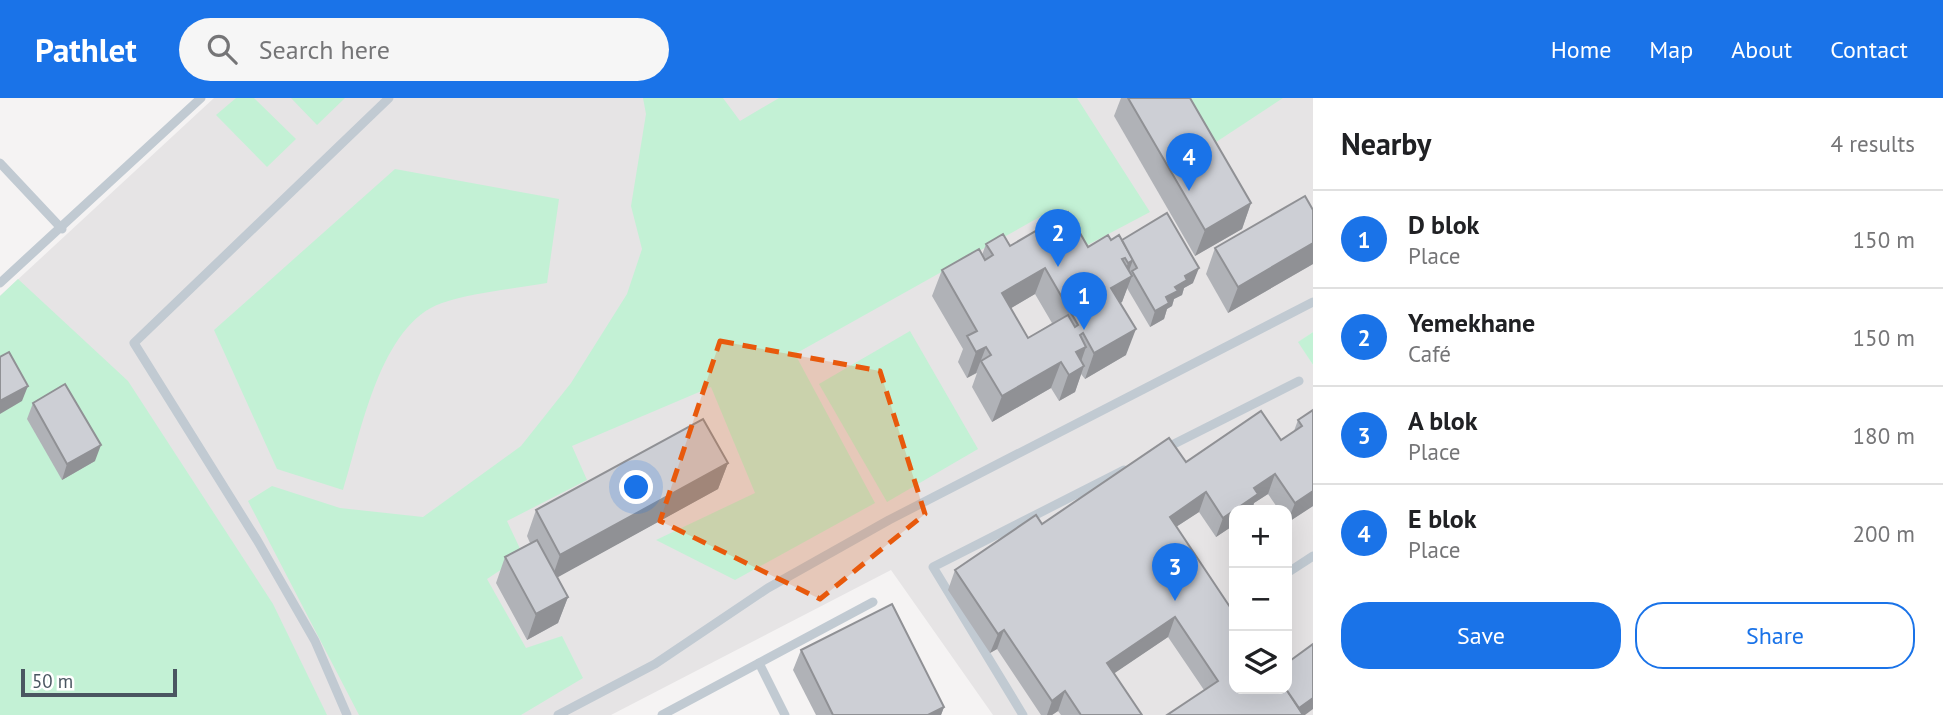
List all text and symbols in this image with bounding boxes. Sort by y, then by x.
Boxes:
search box [179,18,669,81]
text: Pathlet [35,28,137,71]
icon: search [203,30,241,68]
text: Search here [259,33,390,66]
text: Home [1551,34,1611,65]
text: Map [1649,34,1693,65]
text: About [1731,34,1792,65]
text: Contact [1830,34,1908,65]
text: Nearby [1341,124,1431,163]
text: 4 results [1831,129,1915,158]
pin: 4 [1166,133,1212,191]
text: D blok [1408,208,1479,241]
pin: 2 [1035,209,1081,267]
text: 1 [1357,225,1371,254]
text: 150 m [1853,225,1915,254]
text: Place [1408,241,1461,270]
pin: 1 [1061,272,1107,330]
text: Yemekhane [1408,306,1535,339]
text: 2 [1357,323,1371,352]
text: 150 m [1853,323,1915,352]
text: Café [1408,339,1451,368]
text: A blok [1408,404,1477,437]
text: 3 [1357,421,1371,450]
text: 180 m [1853,421,1915,450]
text: Place [1408,437,1461,466]
your location [619,470,653,504]
text: E blok [1408,502,1476,535]
map controls [1229,505,1292,694]
button: + [1229,505,1292,568]
text: 4 [1357,519,1371,548]
text: 200 m [1853,519,1915,548]
text: Place [1408,535,1461,564]
pin: 3 [1152,543,1198,601]
button: − [1229,568,1292,631]
button: Save [1341,602,1621,669]
button: Share [1635,602,1915,669]
button: layers [1229,631,1292,694]
scale bar [21,666,177,698]
text: 50 m [32,669,73,693]

